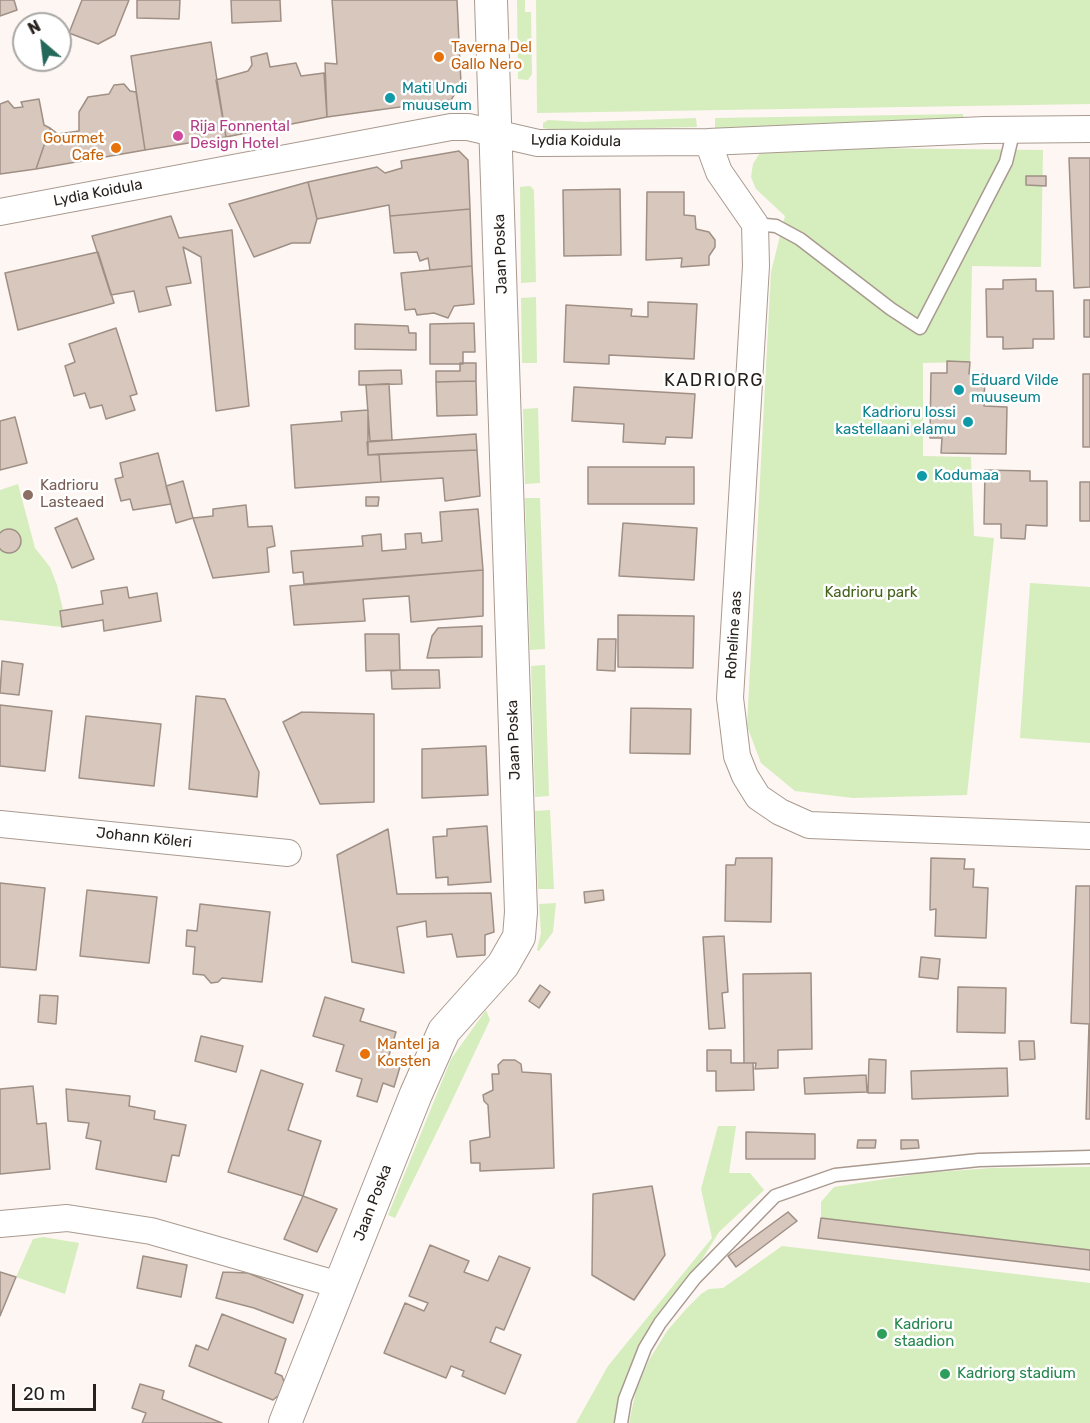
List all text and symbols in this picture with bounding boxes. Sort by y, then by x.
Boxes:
north arrow [12,12,72,72]
text: N [25,16,44,39]
place label: Taverna Del Gallo Nero [451,39,532,74]
marker: Taverna Del Gallo Nero [432,50,446,64]
place label: Mati Undi muuseum [402,80,472,115]
marker: Mati Undi muuseum [383,91,397,105]
place label: Rija Fonnental Design Hotel [190,118,290,153]
marker: Rija Fonnental Design Hotel [171,129,185,143]
place label: Gourmet Cafe [43,130,104,165]
street label: Lydia Koidula [531,131,621,151]
marker: Gourmet Cafe [109,141,123,155]
street label: Lydia Koidula [52,176,144,210]
street label: Jaan Poska [491,213,511,295]
district label: KADRIORG [664,370,764,392]
place label: Eduard Vilde muuseum [971,372,1059,407]
marker: Eduard Vilde muuseum [952,383,966,397]
place label: Kadrioru lossi kastellaani elamu [835,404,956,439]
marker: Kadrioru lossi kastellaani elamu [961,415,975,429]
place label: Kodumaa [934,467,999,485]
marker: Kodumaa [915,469,929,483]
place label: Kadrioru Lasteaed [40,477,104,512]
marker: Kadrioru Lasteaed [21,488,35,502]
park label: Kadrioru park [824,584,918,602]
street label: Roheline aas [722,590,746,680]
street label: Jaan Poska [504,699,524,781]
street label: Johann Köleri [95,824,193,852]
place label: Mantel ja Korsten [377,1036,440,1071]
marker: Mantel ja Korsten [358,1047,372,1061]
street label: Jaan Poska [350,1162,396,1244]
place label: Kadrioru staadion [894,1316,954,1351]
marker: Kadrioru staadion [875,1327,889,1341]
place label: Kadriorg stadium [957,1365,1076,1383]
marker: Kadriorg stadium [938,1367,952,1381]
scale bar [15,1372,99,1410]
text: 20 m [23,1383,65,1405]

